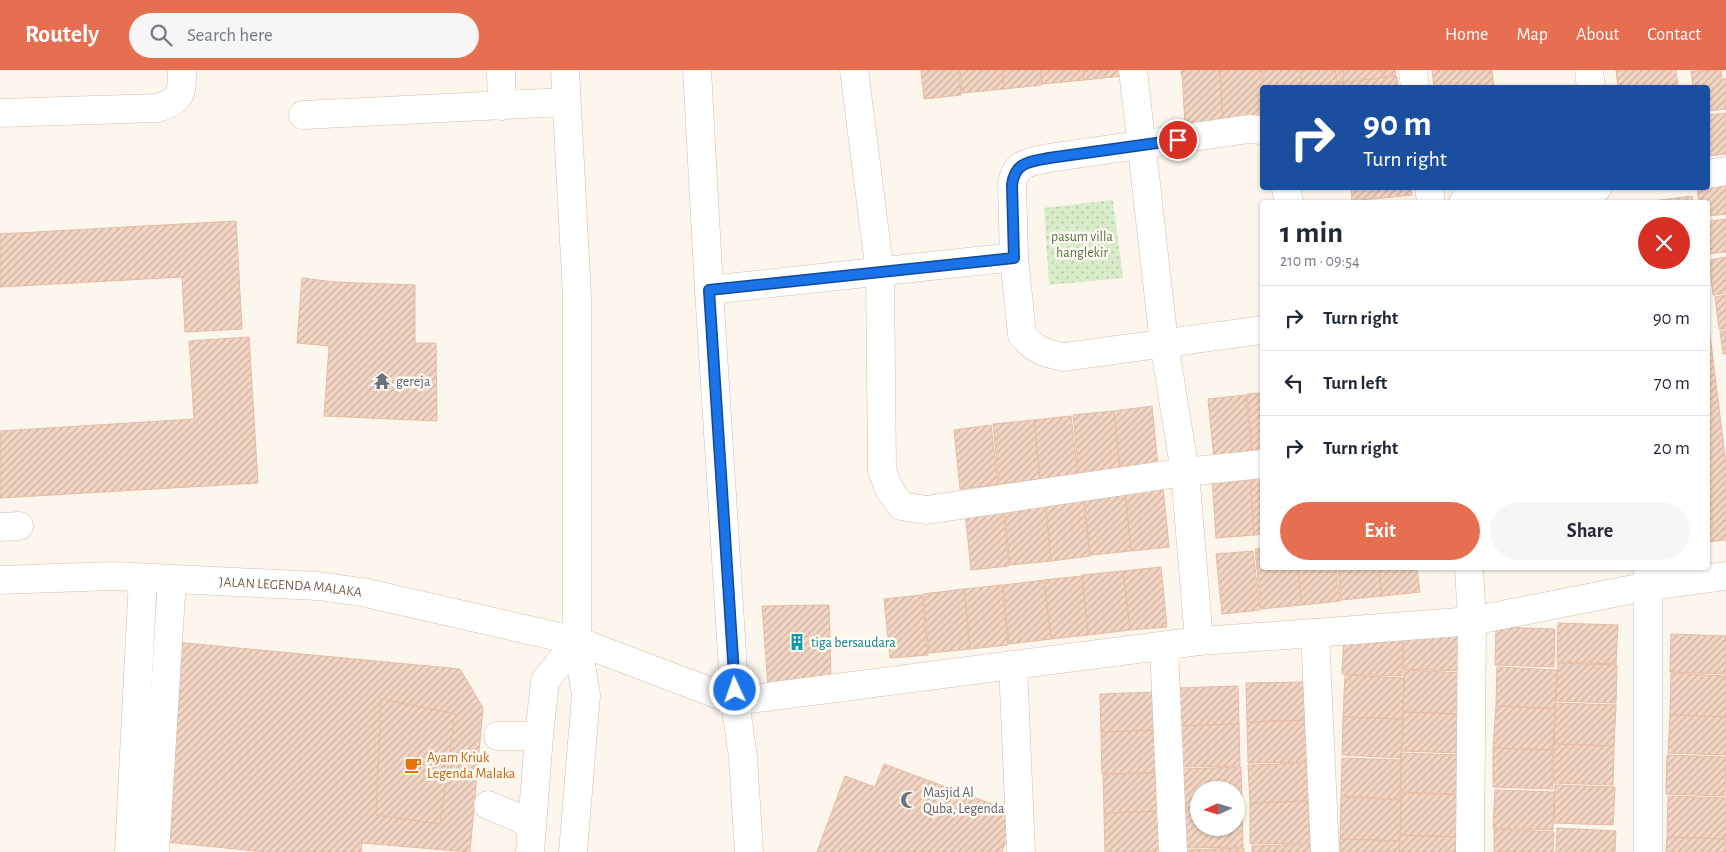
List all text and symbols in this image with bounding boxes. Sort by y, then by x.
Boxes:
search box [129,13,479,58]
icon: search [147,21,175,49]
text: Routely [25,23,99,47]
text: Search here [187,26,273,45]
text: Home [1445,26,1488,44]
text: Map [1516,26,1548,44]
text: About [1576,26,1619,44]
text: Contact [1647,26,1701,44]
icon: right [1280,105,1345,170]
text: 90 m [1363,107,1432,142]
pin [1157,119,1199,161]
icon: arrive [1164,126,1192,154]
text: Turn right [1363,148,1447,170]
button: close [1638,217,1690,269]
text: 1 min [1280,218,1343,248]
park label: pasum villa hanglekir [1051,230,1114,260]
text: 210 m · 09:54 [1280,253,1360,269]
icon: right [1280,304,1308,332]
text: Turn right [1323,309,1398,328]
text: 90 m [1653,309,1690,328]
icon: left [1280,369,1308,397]
temple icon: gereja [372,371,392,391]
text: Turn left [1323,374,1387,393]
text: 70 m [1654,374,1690,393]
place label: gereja [396,375,431,389]
icon: right [1280,434,1308,462]
text: Turn right [1323,439,1398,458]
text: 20 m [1653,439,1690,458]
button: Exit [1280,502,1480,560]
button: Share [1490,502,1690,560]
street label: JALAN LEGENDA MALAKA [219,575,363,600]
building icon: tiga bersaudara [787,632,807,652]
place label: tiga bersaudara [811,636,896,650]
position arrow [708,663,760,715]
place label: Ayam Kriuk Legenda Malaka [427,751,516,781]
cafe icon: Ayam Kriuk Legenda Malaka [403,755,423,775]
north arrow [1190,781,1245,836]
map controls [1190,781,1245,836]
place label: Masjid Al Quba, Legenda [923,786,1005,816]
mosque icon: Masjid Al Quba, Legenda [899,790,919,810]

